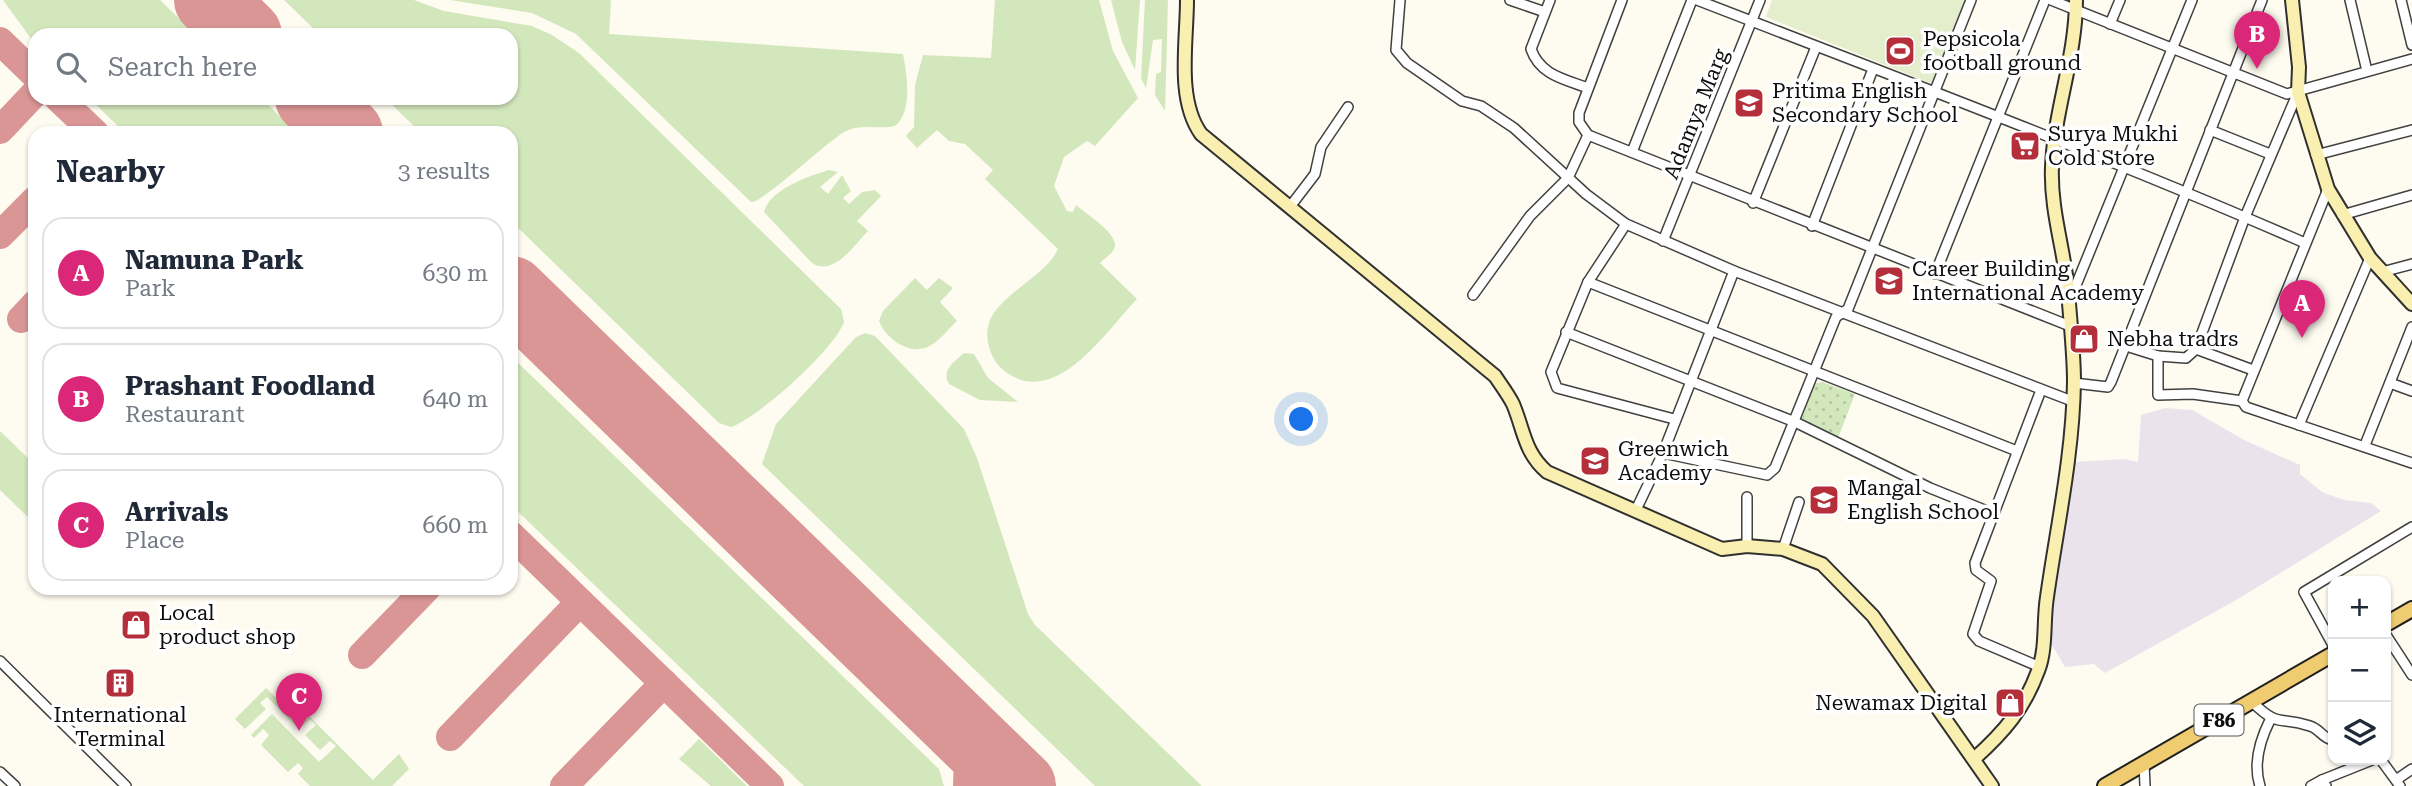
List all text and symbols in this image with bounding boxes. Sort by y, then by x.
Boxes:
pin: B [2234,11,2280,69]
place label: Pepsicola football ground [1923,27,2082,75]
search box [28,28,518,105]
sports icon: Pepsicola football ground [1883,34,1917,68]
street label: Adamya Marg [1659,45,1733,183]
icon: search [52,48,90,86]
text: Search here [108,52,257,82]
place label: Pritima English Secondary School [1772,79,1958,127]
school or university icon: Pritima English Secondary School [1732,86,1766,120]
place label: Surya Mukhi Cold Store [2048,122,2178,170]
supermarket icon: Surya Mukhi Cold Store [2008,129,2042,163]
text: Nearby [56,154,165,189]
text: 3 results [398,158,490,185]
text: Namuna Park [125,245,304,275]
place label: Career Building International Academy [1912,257,2145,305]
text: A [73,260,89,287]
text: 630 m [423,260,488,287]
school or university icon: Career Building International Academy [1872,264,1906,298]
text: Park [125,275,176,302]
pin: A [2279,280,2325,338]
shop icon: Nebha tradrs [2067,322,2101,356]
place label: Nebha tradrs [2107,327,2238,351]
text: Prashant Foodland [125,371,375,401]
text: B [73,386,89,413]
text: 640 m [423,386,488,413]
text: Restaurant [125,401,244,428]
your location [1284,402,1318,436]
place label: Greenwich Academy [1618,437,1729,485]
school or university icon: Greenwich Academy [1578,444,1612,478]
place label: Mangal English School [1847,476,2000,524]
school or university icon: Mangal English School [1807,483,1841,517]
text: Arrivals [125,497,228,527]
text: C [73,512,89,539]
text: 660 m [423,512,488,539]
text: Place [125,527,184,554]
map controls [2328,576,2391,765]
button: + [2328,576,2391,639]
place label: Local product shop [159,601,296,649]
shop icon: Local product shop [119,608,153,642]
button: − [2328,639,2391,702]
building icon: International Terminal [103,666,137,700]
pin: C [276,673,322,731]
shop icon: Newamax Digital [1993,686,2027,720]
place label: Newamax Digital [1815,691,1987,715]
button: layers [2328,702,2391,765]
place label: International Terminal [54,703,187,751]
road number: F86 [2194,705,2244,736]

